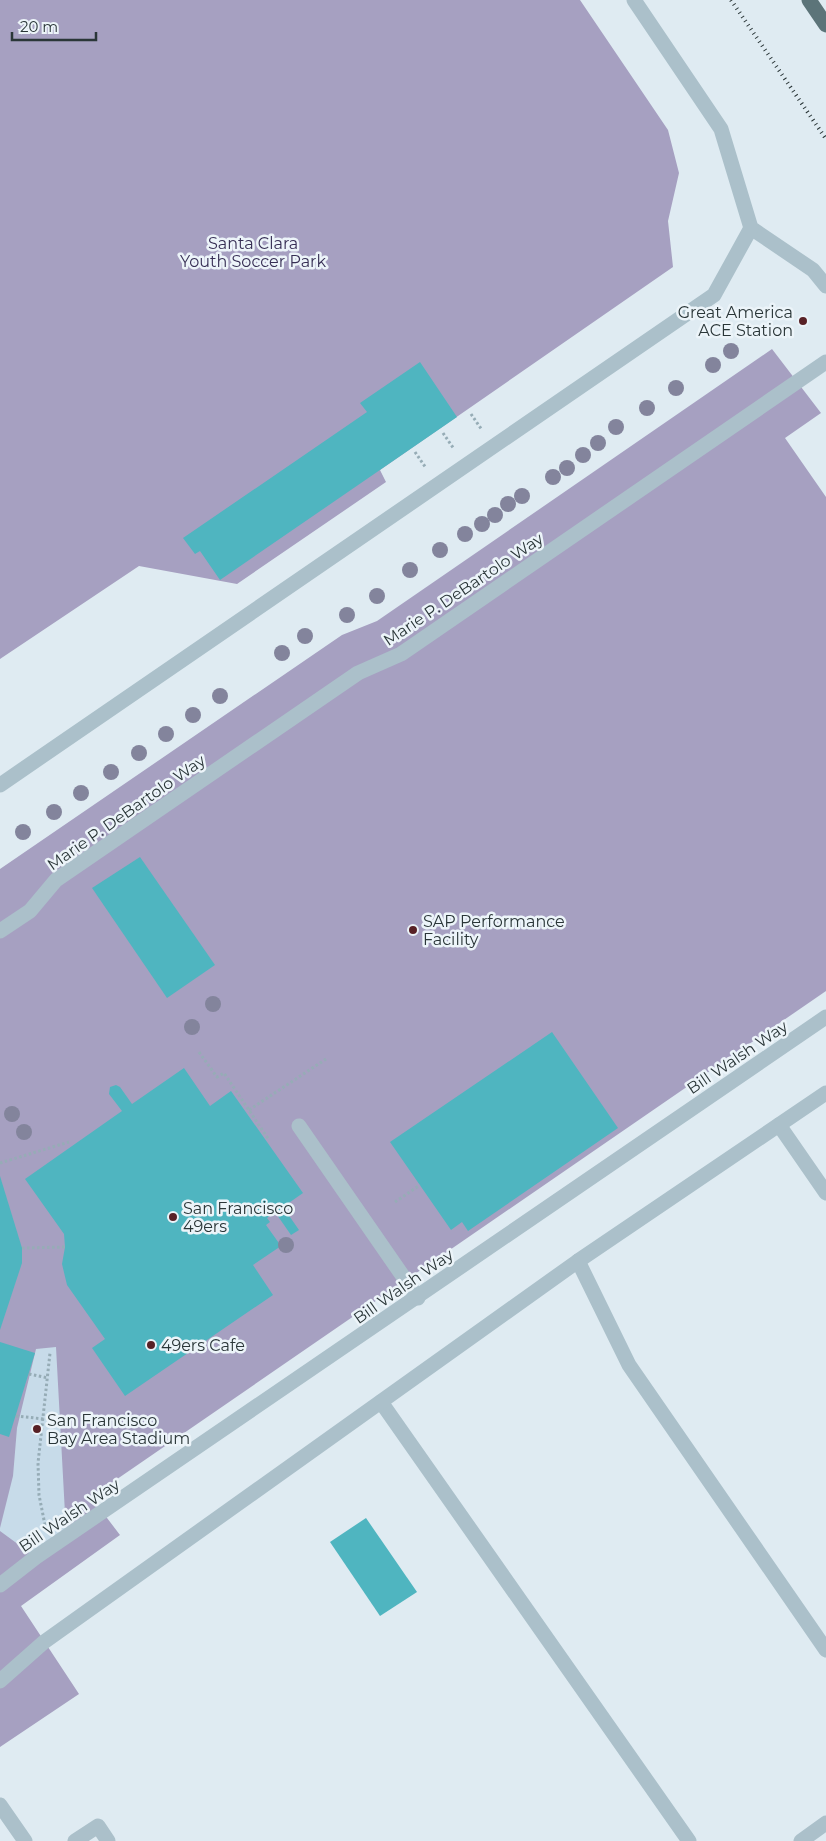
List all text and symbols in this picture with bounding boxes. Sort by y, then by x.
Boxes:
scale bar [12,10,96,42]
text: 20 m [20,17,58,36]
park label: Santa Clara Youth Soccer Park [180,234,326,271]
place label: Great America ACE Station [678,303,793,340]
marker: Great America ACE Station [797,315,809,327]
street label: Marie P. DeBartolo Way [380,529,547,650]
street label: Marie P. DeBartolo Way [44,750,209,874]
place label: SAP Performance Facility [423,912,565,949]
marker: SAP Performance Facility [407,924,419,936]
street label: Bill Walsh Way [683,1017,791,1098]
place label: San Francisco 49ers [183,1199,293,1236]
marker: San Francisco 49ers [167,1211,179,1223]
street label: Bill Walsh Way [350,1245,457,1328]
place label: 49ers Cafe [161,1336,245,1355]
marker: 49ers Cafe [145,1339,157,1351]
place label: San Francisco Bay Area Stadium [47,1411,190,1448]
marker: San Francisco Bay Area Stadium [31,1423,43,1435]
street label: Bill Walsh Way [15,1475,123,1556]

